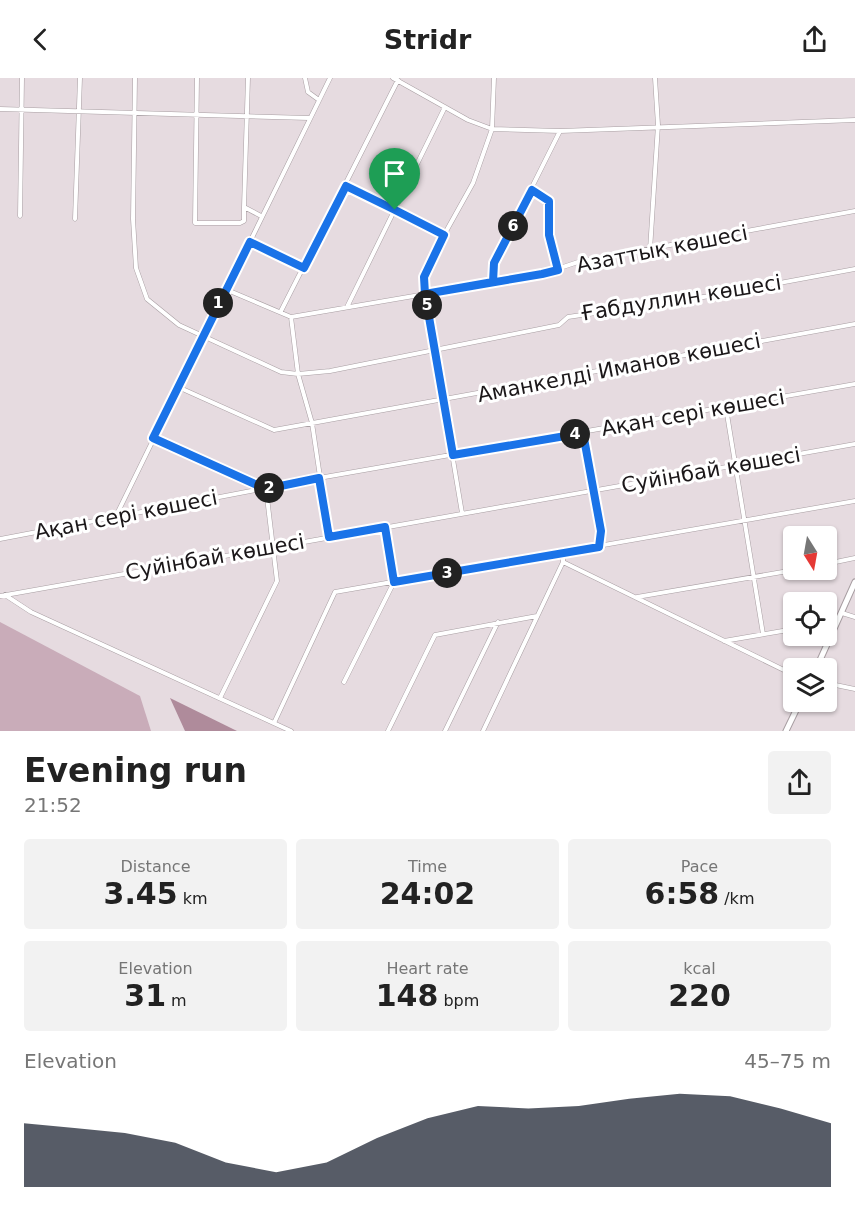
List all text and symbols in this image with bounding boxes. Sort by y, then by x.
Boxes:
icon: back [24,23,57,56]
icon: share [798,23,831,56]
text: Stridr [384,24,471,55]
pin [369,148,420,210]
icon: arrive [378,157,411,190]
pin: 6 [498,211,528,241]
text: 6 [507,216,519,235]
street label: Азаттық көшесі [574,221,750,277]
street label: Ғабдуллин көшесі [579,270,783,326]
pin: 1 [203,288,233,318]
pin: 5 [412,290,442,320]
text: 1 [212,293,224,312]
text: 5 [421,295,433,314]
street label: Аманкелді Иманов көшесі [475,329,763,407]
street label: Ақан сері көшесі [599,385,787,441]
pin: 4 [560,419,590,449]
text: 4 [569,424,581,443]
street label: Суйінбай көшесі [620,442,802,498]
pin: 2 [254,473,284,503]
text: 2 [263,478,275,497]
street label: Ақан сері көшесі [33,486,219,544]
north arrow [783,526,837,580]
map controls [783,526,837,712]
street label: Суйінбай көшесі [124,529,306,585]
pin: 3 [432,558,462,588]
text: 3 [441,563,453,582]
button: locate [783,592,837,646]
button: layers [783,658,837,712]
text: Evening run [24,751,247,790]
button: share [768,751,831,814]
text: 21:52 [24,793,82,817]
text: Distance [121,857,190,876]
text: Time [408,857,447,876]
text: Pace [681,857,718,876]
text: 3.45 [104,876,178,911]
text: 24:02 [380,876,475,911]
text: 6:58 [645,876,719,911]
text: km [178,889,207,908]
text: /km [719,889,754,908]
text: Elevation [118,959,193,978]
text: Heart rate [386,959,469,978]
text: kcal [683,959,716,978]
text: 31 [124,978,166,1013]
text: 148 [376,978,438,1013]
text: 220 [668,978,731,1013]
text: m [166,991,187,1010]
text: bpm [438,991,479,1010]
text: Elevation [24,1049,117,1073]
text: 45–75 m [744,1049,831,1073]

